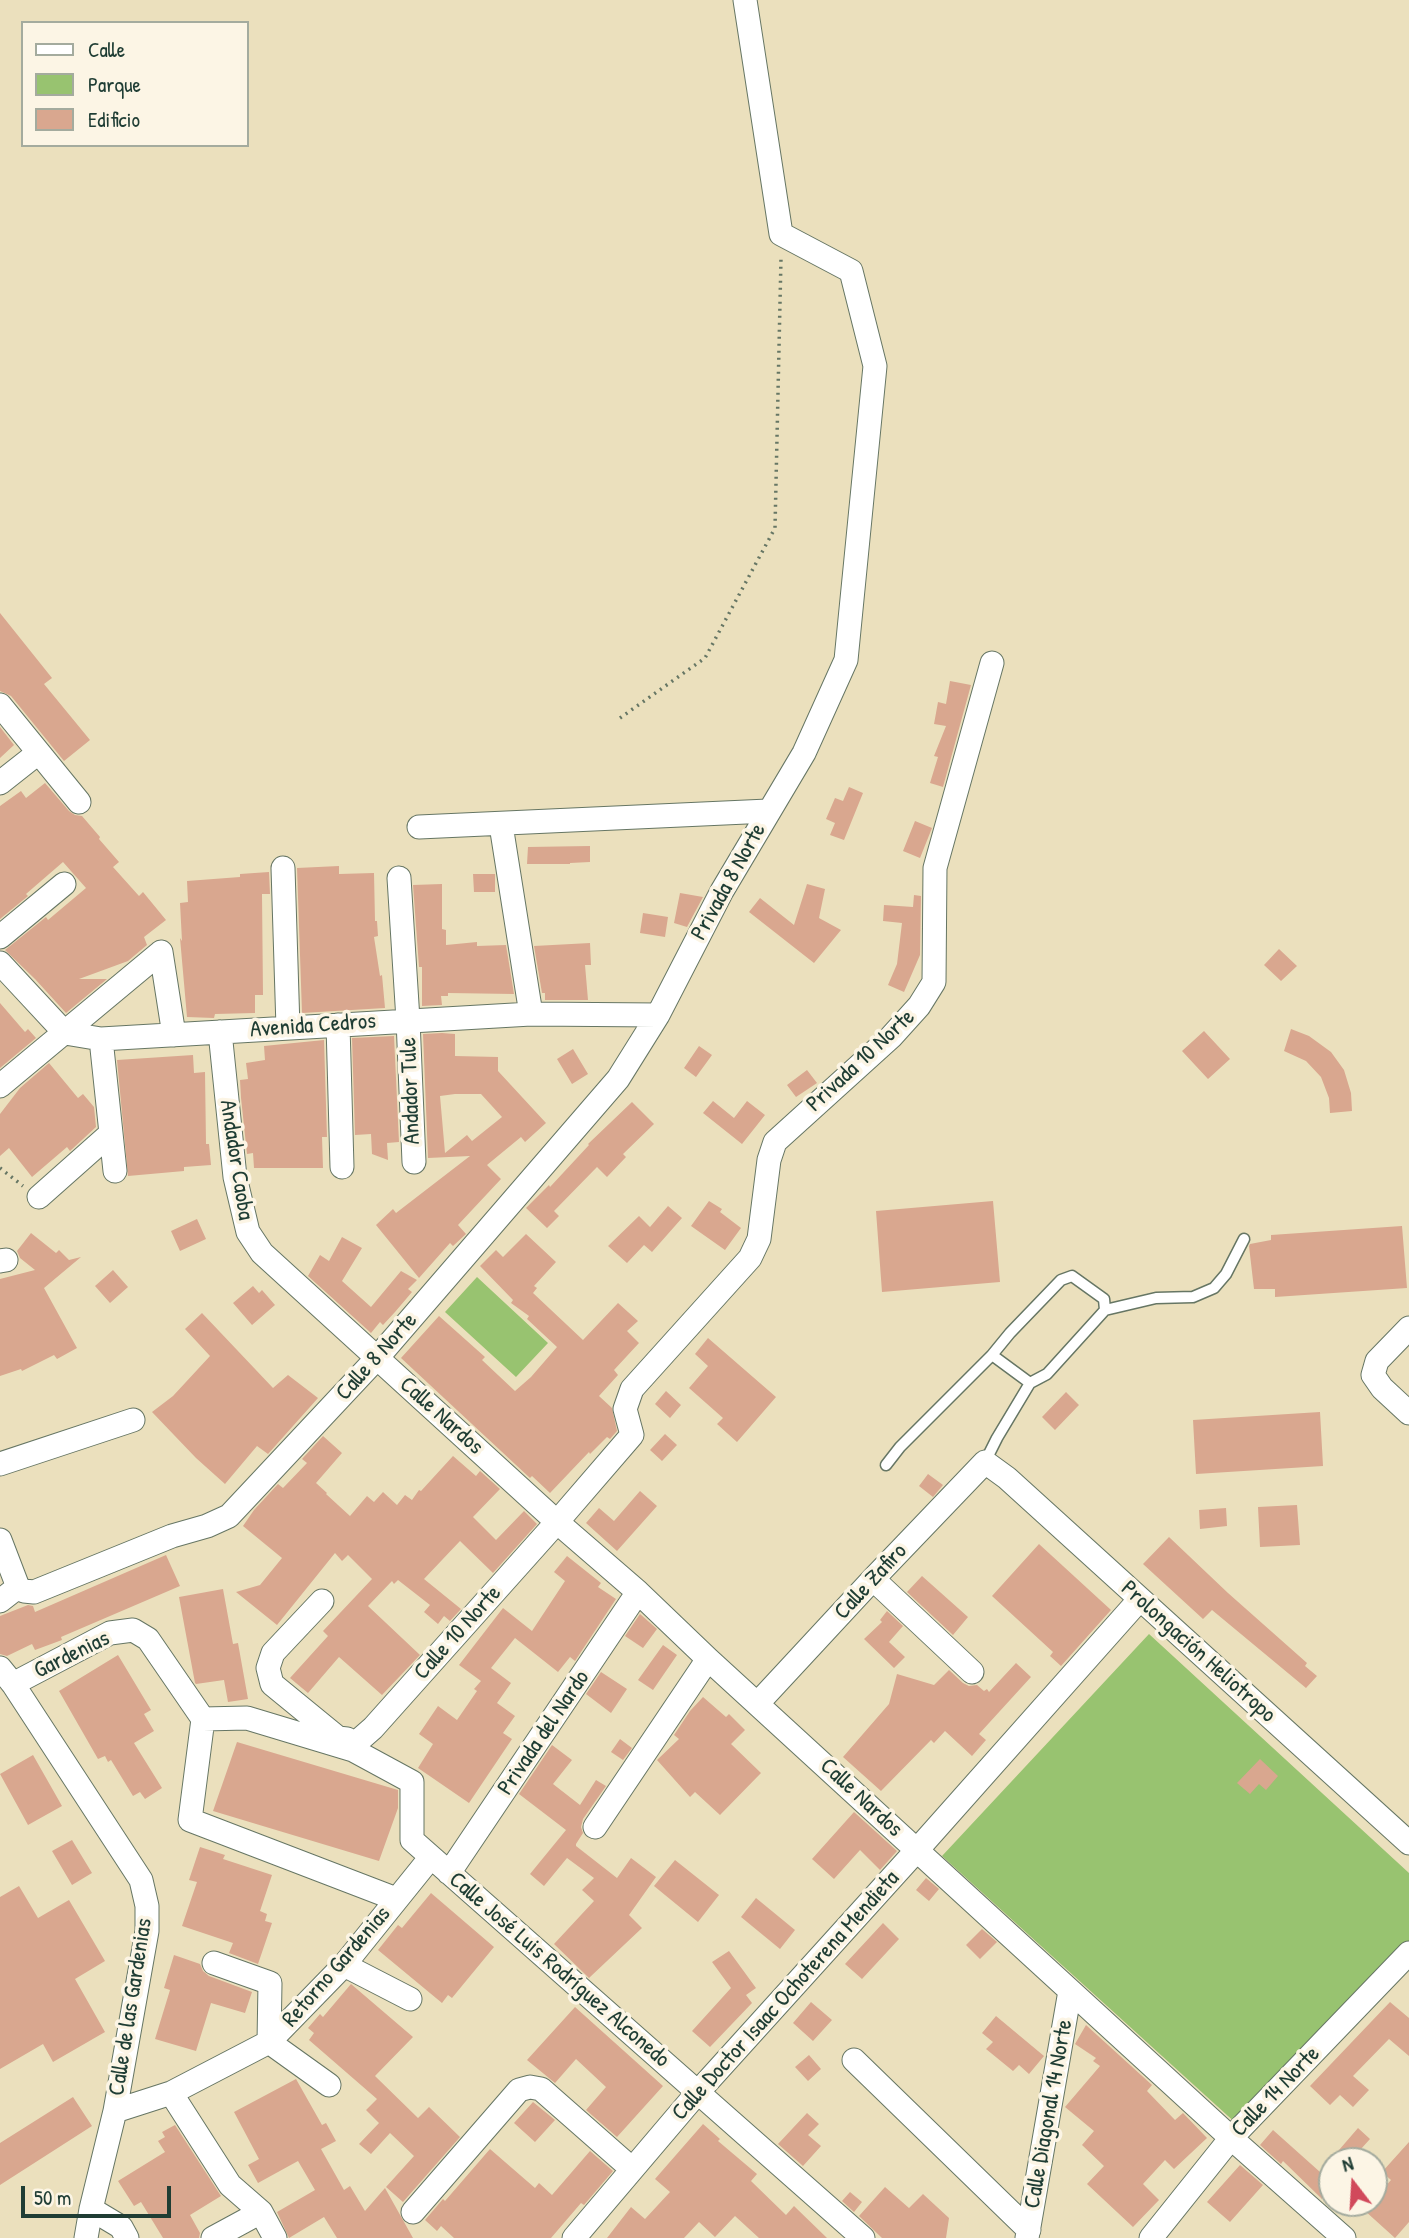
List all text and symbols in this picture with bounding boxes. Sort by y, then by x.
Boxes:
legend [21,21,248,147]
text: Calle [88,35,125,64]
text: Parque [88,70,141,99]
text: Edificio [88,105,140,134]
street label: Privada 8 Norte [686,819,772,945]
street label: Privada 10 Norte [801,1004,921,1118]
street label: Avenida Cedros [249,1008,377,1044]
street label: Andador Tule [395,1037,427,1145]
street label: Andador Caoba [213,1098,259,1222]
street label: Calle 8 Norte [330,1307,424,1407]
street label: Calle Nardos [393,1371,489,1461]
street label: Calle Zafiro [829,1538,913,1626]
street label: Prolongación Heliotropo [1115,1575,1281,1729]
street label: Calle 10 Norte [408,1580,508,1686]
street label: Gardenias [30,1625,114,1685]
street label: Privada del Nardo [492,1665,596,1801]
street label: Calle Nardos [814,1753,908,1843]
street label: Calle Doctor Isaac Ochoterena Mendieta [666,1865,906,2127]
street label: Calle José Luis Rodríguez Alconedo [443,1866,675,2074]
street label: Retorno Gardenias [277,1901,397,2033]
street label: Calle de las Gardenias [103,1916,159,2098]
street label: Calle Diagonal 14 Norte [1019,2018,1079,2210]
street label: Calle 14 Norte [1226,2041,1326,2143]
north arrow [1318,2147,1388,2217]
text: N [1339,2150,1356,2178]
scale bar [24,2172,175,2216]
text: 50 m [34,2183,71,2212]

